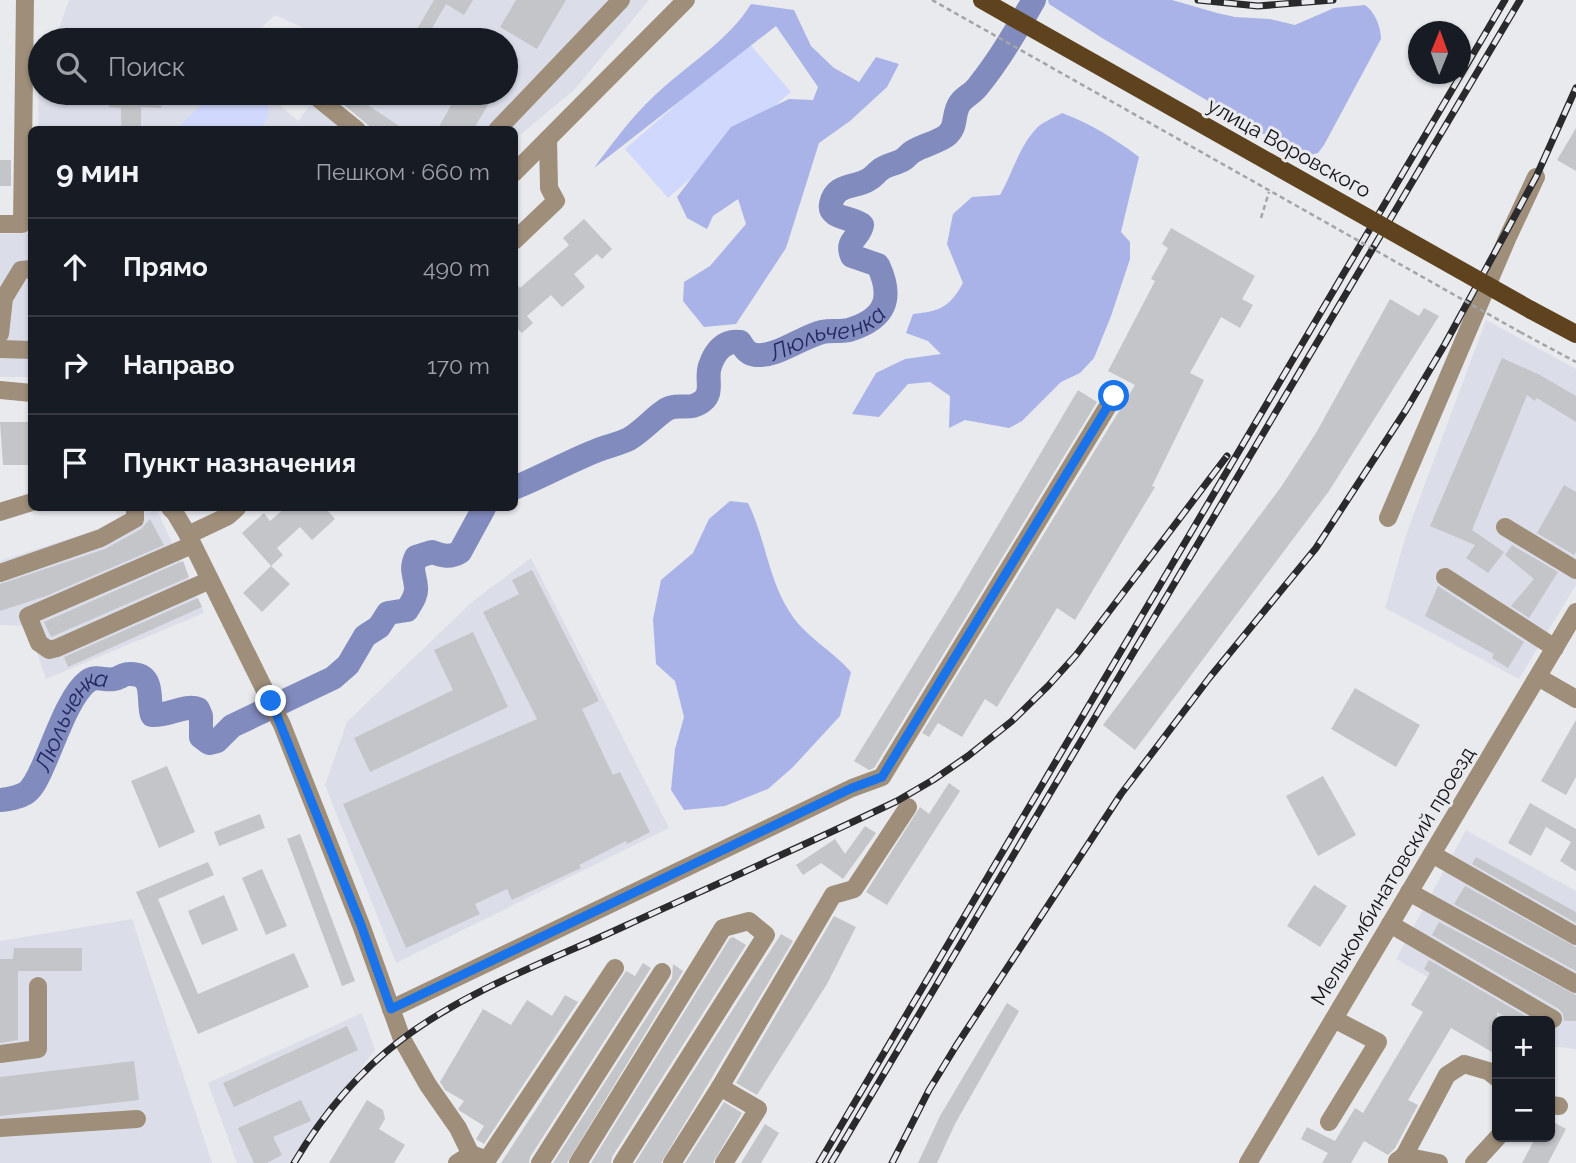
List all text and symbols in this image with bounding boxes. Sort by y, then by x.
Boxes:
north arrow [1408,21,1471,84]
search box [28,28,518,105]
icon: search [52,48,90,86]
text: Поиск [108,52,185,82]
street label: улица Воровского [1203,92,1375,203]
text: 9 мин [56,154,139,189]
text: Пешком · 660 m [316,158,490,185]
icon: ahead [56,248,94,286]
text: Прямо [123,252,208,282]
text: 490 m [423,254,490,281]
water label: Люльченка [764,300,891,366]
icon: right [56,346,94,384]
text: Направо [123,350,234,380]
text: 170 m [427,352,490,379]
route start [1098,380,1129,411]
icon: arrive [56,444,94,482]
text: Пункт назначения [123,448,356,478]
water label: Люльченка [28,664,110,777]
route end [255,685,286,716]
street label: Мелькомбинатовский проезд [1305,742,1480,1010]
map controls [1492,1016,1555,1142]
button: + [1492,1016,1555,1079]
button: − [1492,1079,1555,1142]

